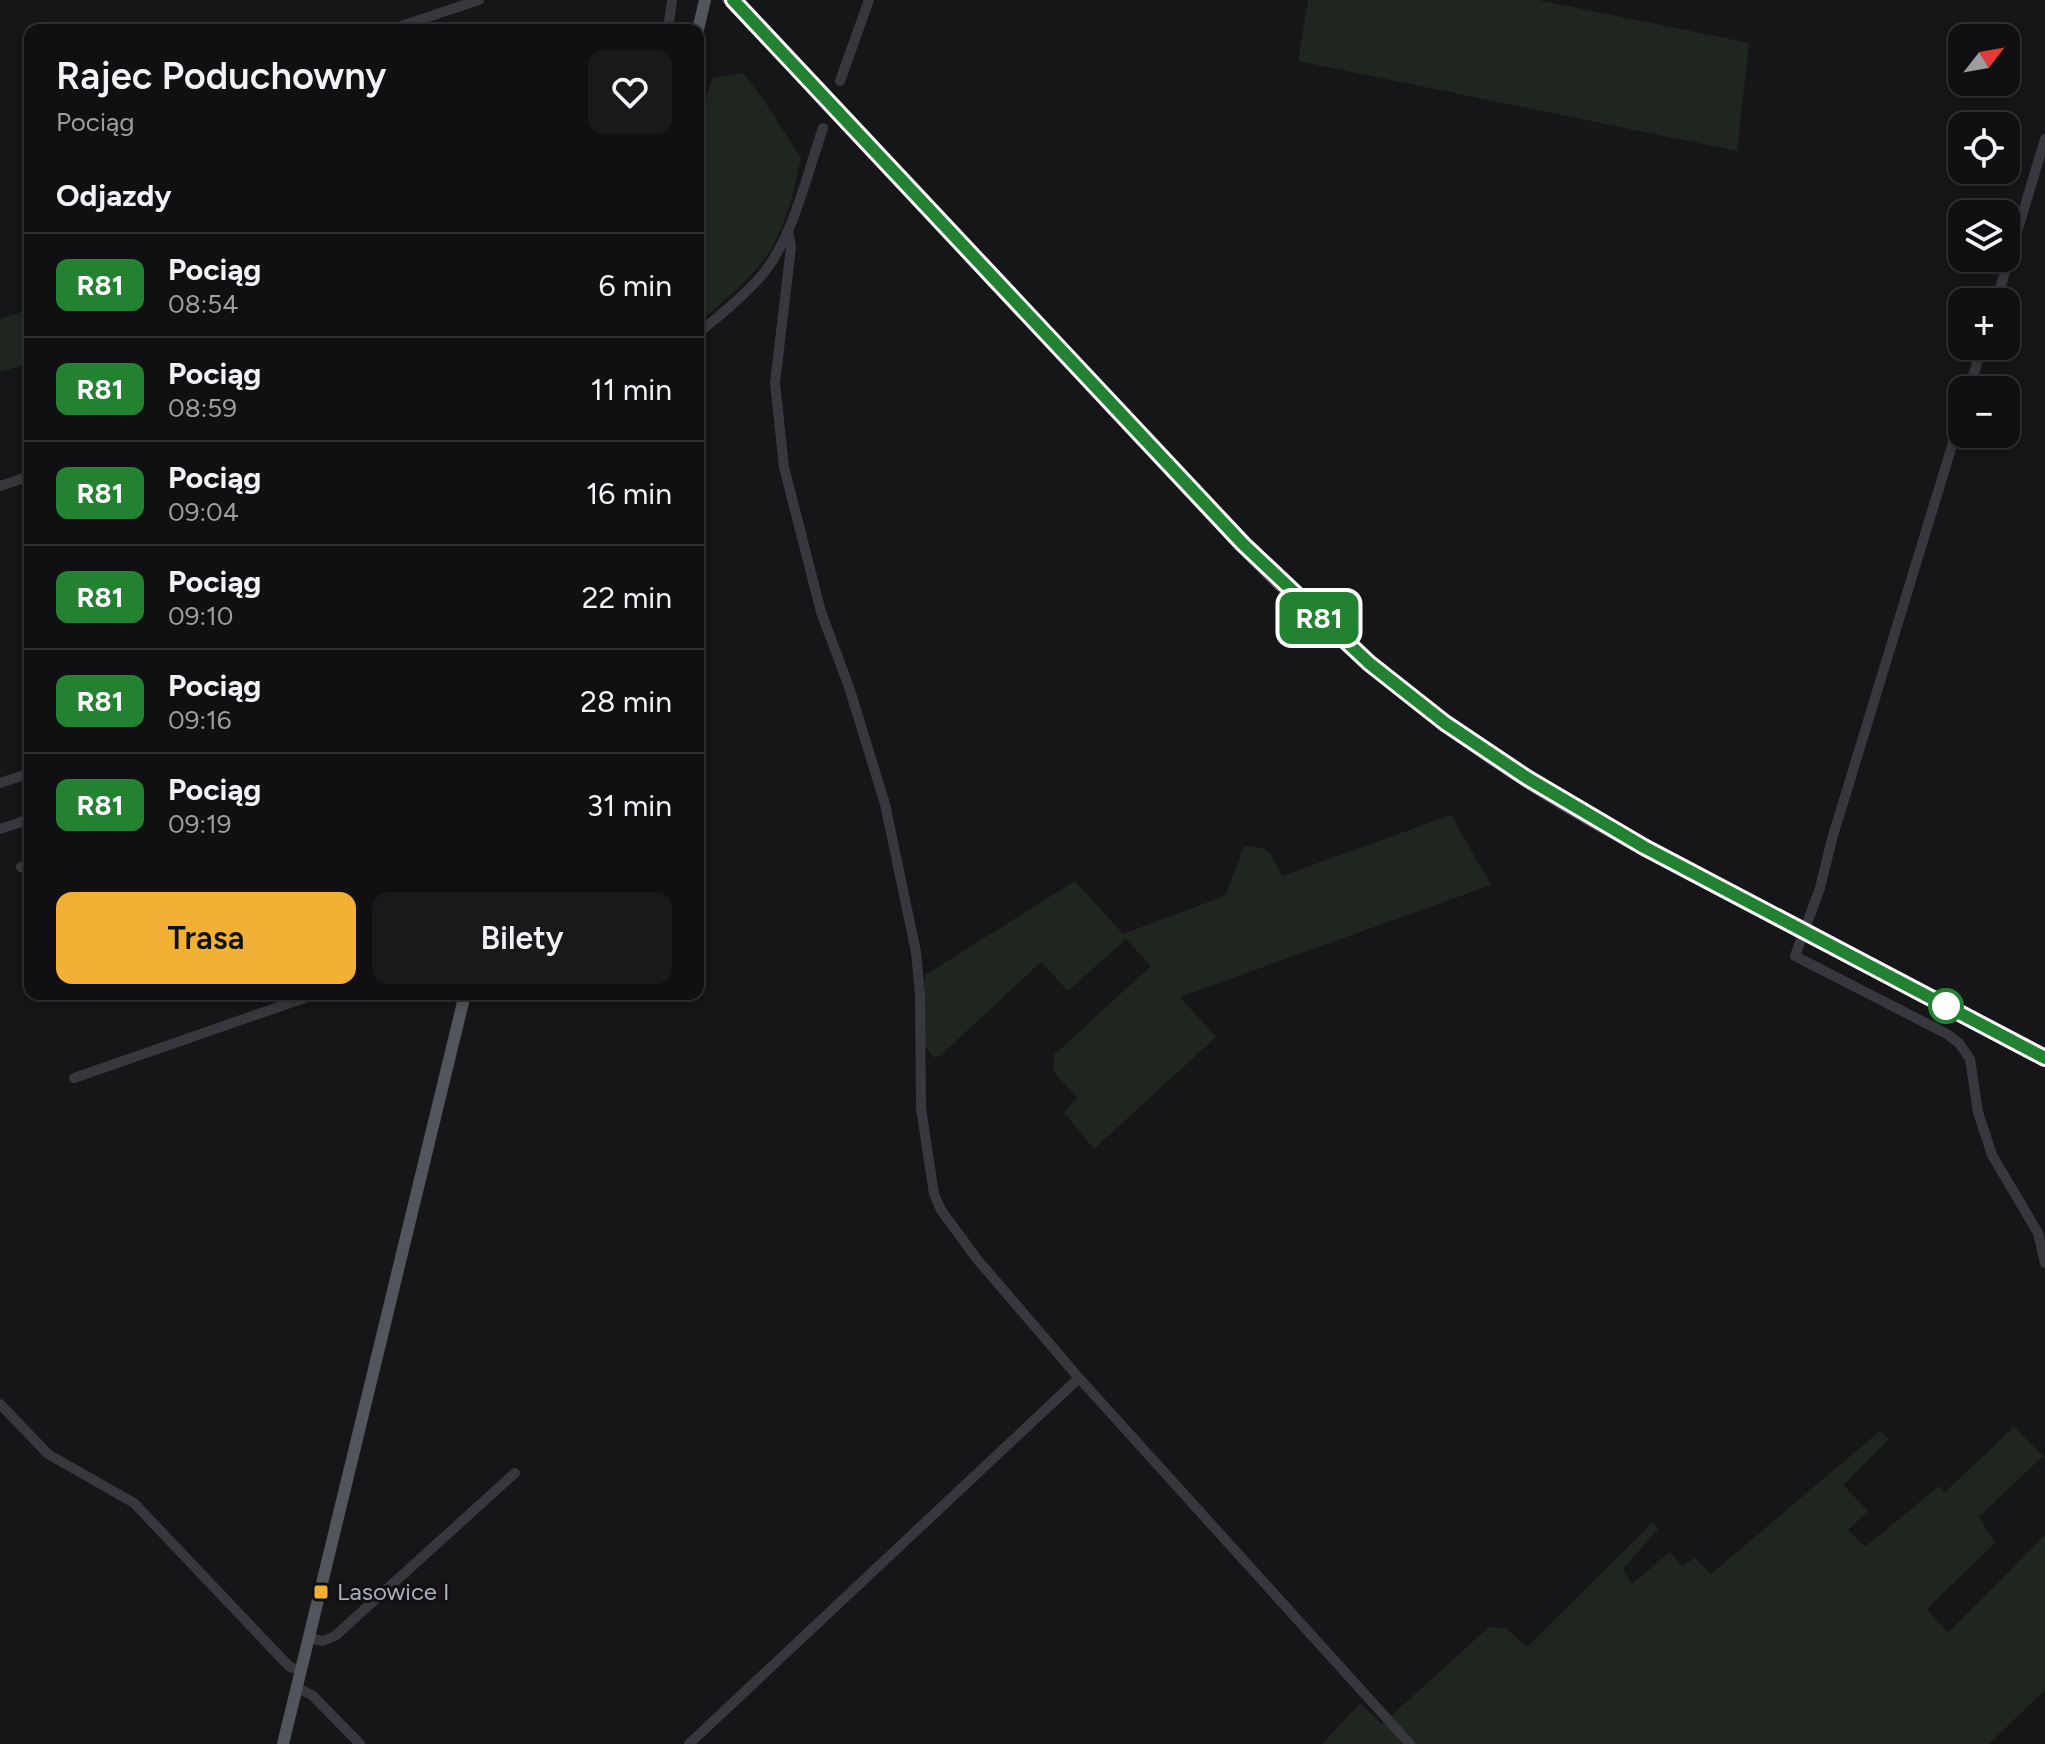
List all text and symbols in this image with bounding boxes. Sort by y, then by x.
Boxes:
north arrow [1948,24,2020,96]
map controls [1948,24,2020,448]
button: heart [588,50,672,134]
text: Rajec Poduchowny [56,53,386,99]
text: Pociąg [56,106,134,138]
button: locate [1948,112,2020,184]
text: Odjazdy [56,177,172,214]
button: layers [1948,200,2020,272]
text: Pociąg [168,251,261,288]
text: 6 min [598,267,672,304]
text: R81 [76,268,124,302]
text: 08:54 [168,288,238,320]
button: + [1948,288,2020,360]
text: Pociąg [168,355,261,392]
text: 11 min [591,371,672,408]
text: R81 [76,372,124,406]
button: − [1948,376,2020,448]
text: 08:59 [168,392,237,424]
text: Pociąg [168,459,261,496]
text: 16 min [586,475,672,512]
text: R81 [76,476,124,510]
text: 09:04 [168,496,239,528]
text: Pociąg [168,563,261,600]
text: 22 min [582,579,672,616]
text: R81 [76,580,124,614]
line badge: R81 [1273,592,1365,644]
text: 09:10 [168,600,233,632]
text: R81 [1295,601,1343,635]
text: Pociąg [168,667,261,704]
text: 28 min [580,683,672,720]
text: R81 [76,684,124,718]
text: 09:16 [168,704,231,736]
text: Pociąg [168,771,261,808]
text: 31 min [587,787,672,824]
text: R81 [76,788,124,822]
text: 09:19 [168,808,231,840]
button: Trasa [56,892,356,984]
button: Bilety [372,892,672,984]
unlabelled marker [1929,989,1963,1023]
place label: Lasowice I [337,1577,449,1606]
marker: Lasowice I [312,1583,330,1601]

